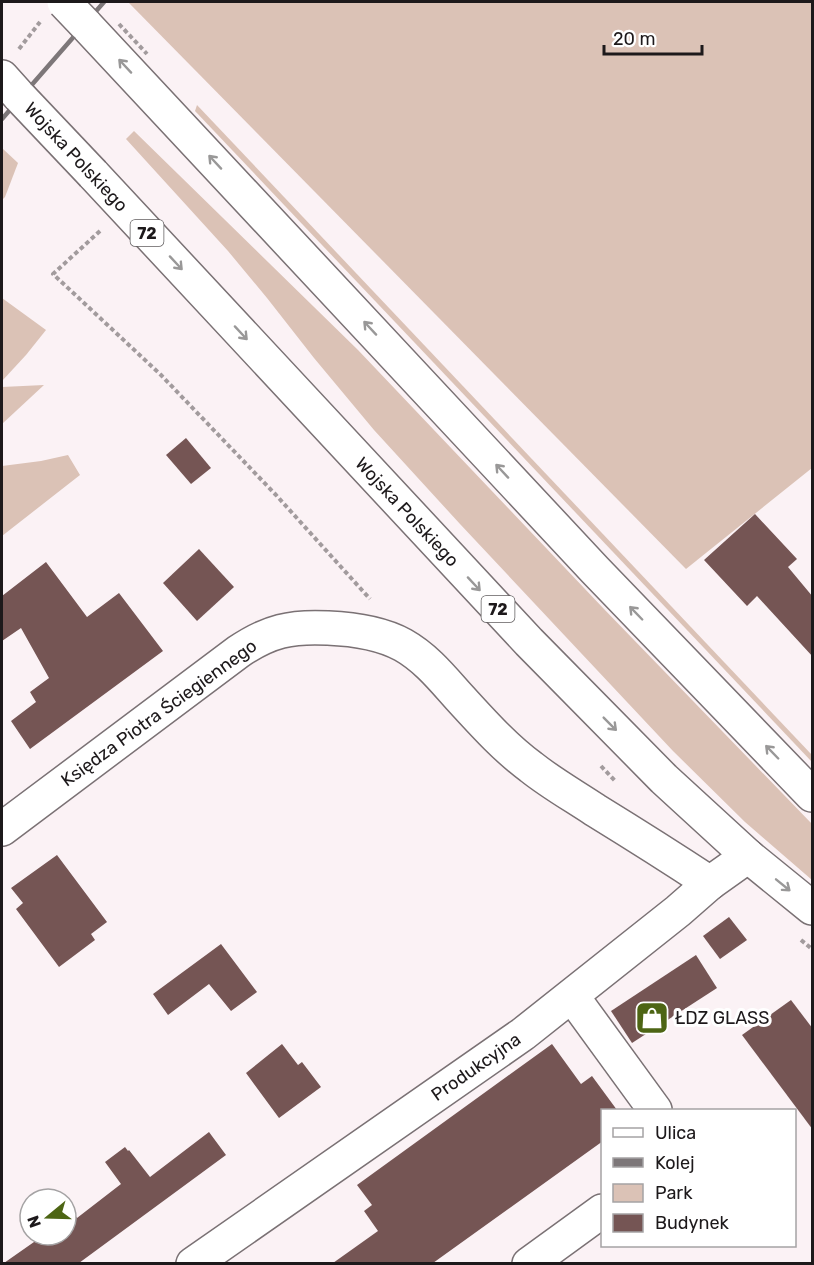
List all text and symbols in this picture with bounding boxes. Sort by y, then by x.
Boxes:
scale bar [604,18,702,56]
text: 20 m [613,28,655,50]
one-way arrow [118,59,132,74]
street label: Wojska Polskiego [20,98,132,216]
one-way arrow [209,155,223,170]
road number: 72 [130,220,164,246]
one-way arrow [168,256,183,271]
one-way arrow [362,320,377,335]
one-way arrow [234,326,248,341]
street label: Wojska Polskiego [351,453,463,571]
one-way arrow [495,463,509,478]
one-way arrow [467,576,481,591]
road number: 72 [482,596,514,622]
one-way arrow [629,605,643,620]
street label: Księdza Piotra Ściegiennego [57,635,261,791]
one-way arrow [602,716,617,731]
one-way arrow [765,745,779,760]
one-way arrow [775,878,791,891]
shop icon: ŁDZ GLASS [634,1000,670,1036]
place label: ŁDZ GLASS [675,1007,769,1029]
street label: Produkcyjna [427,1028,525,1106]
legend [601,1109,796,1247]
text: Ulica [655,1122,696,1144]
text: Kolej [655,1152,695,1174]
text: Park [655,1182,693,1204]
north arrow [18,1187,78,1247]
text: Budynek [655,1212,729,1234]
text: N [23,1213,45,1230]

